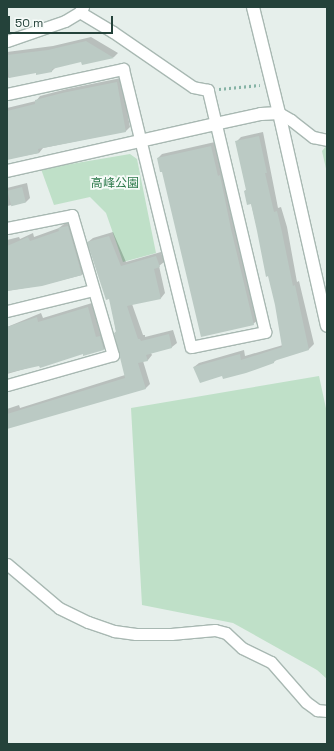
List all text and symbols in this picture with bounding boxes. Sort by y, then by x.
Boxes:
scale bar [10,8,115,34]
text: 50 m [15,15,43,31]
park label: 高峰公園 [91,177,139,191]

